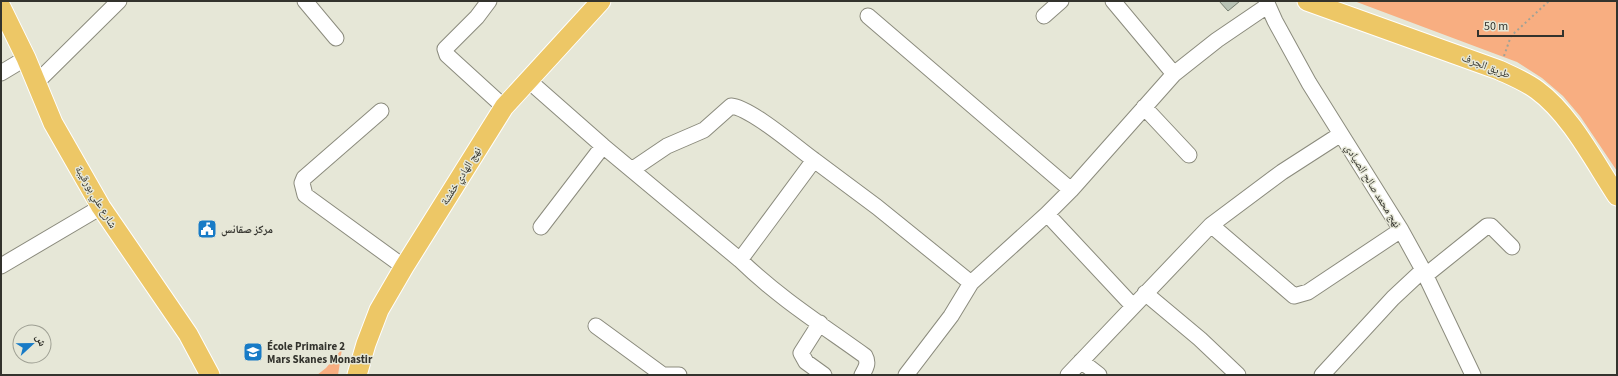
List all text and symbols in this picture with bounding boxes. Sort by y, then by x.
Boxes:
scale bar [1478,12,1563,38]
text: 50 m [1484,18,1508,35]
street label: طريق الجرف [1460,50,1512,82]
street label: نهج محمد صالح الصيادي [1341,141,1405,231]
street label: نهج الهادي خفشة [437,144,485,208]
street label: شارع علي بورقيبة [71,163,121,231]
public building icon: مركز صقانس [196,218,218,240]
place label: مركز صقانس [221,222,273,237]
north arrow [12,324,52,364]
text: ش [32,332,50,349]
place label: École Primaire 2 Mars Skanes Monastir [267,339,373,367]
school or university icon: École Primaire 2 Mars Skanes Monastir [242,341,264,363]

